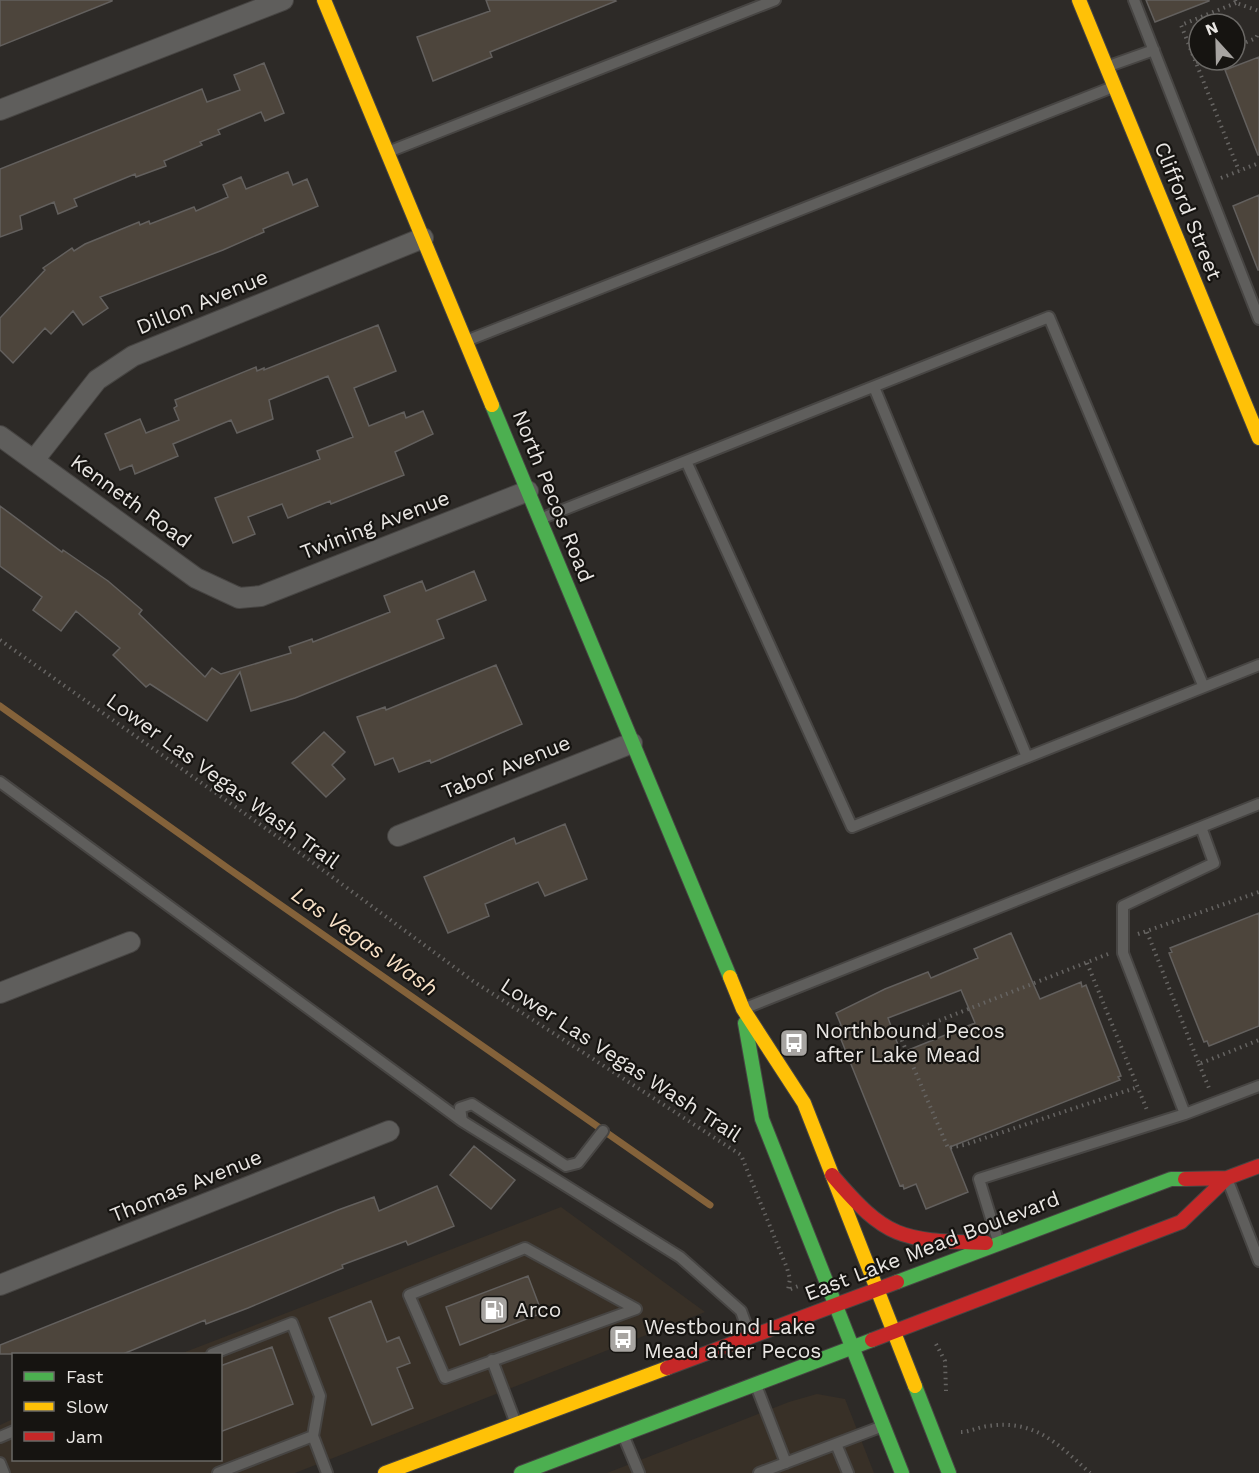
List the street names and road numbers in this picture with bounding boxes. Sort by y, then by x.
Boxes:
street label: Clifford Street [1149,138,1228,284]
street label: Dillon Avenue [132,264,271,339]
street label: North Pecos Road [508,406,599,585]
street label: Kenneth Road [66,448,196,553]
street label: Twining Avenue [297,485,453,564]
street label: Lower Las Vegas Wash Trail [102,688,345,874]
street label: Tabor Avenue [438,729,574,804]
street label: Lower Las Vegas Wash Trail [496,972,747,1147]
street label: Thomas Avenue [106,1144,265,1227]
street label: East Lake Mead Boulevard [801,1185,1063,1306]

